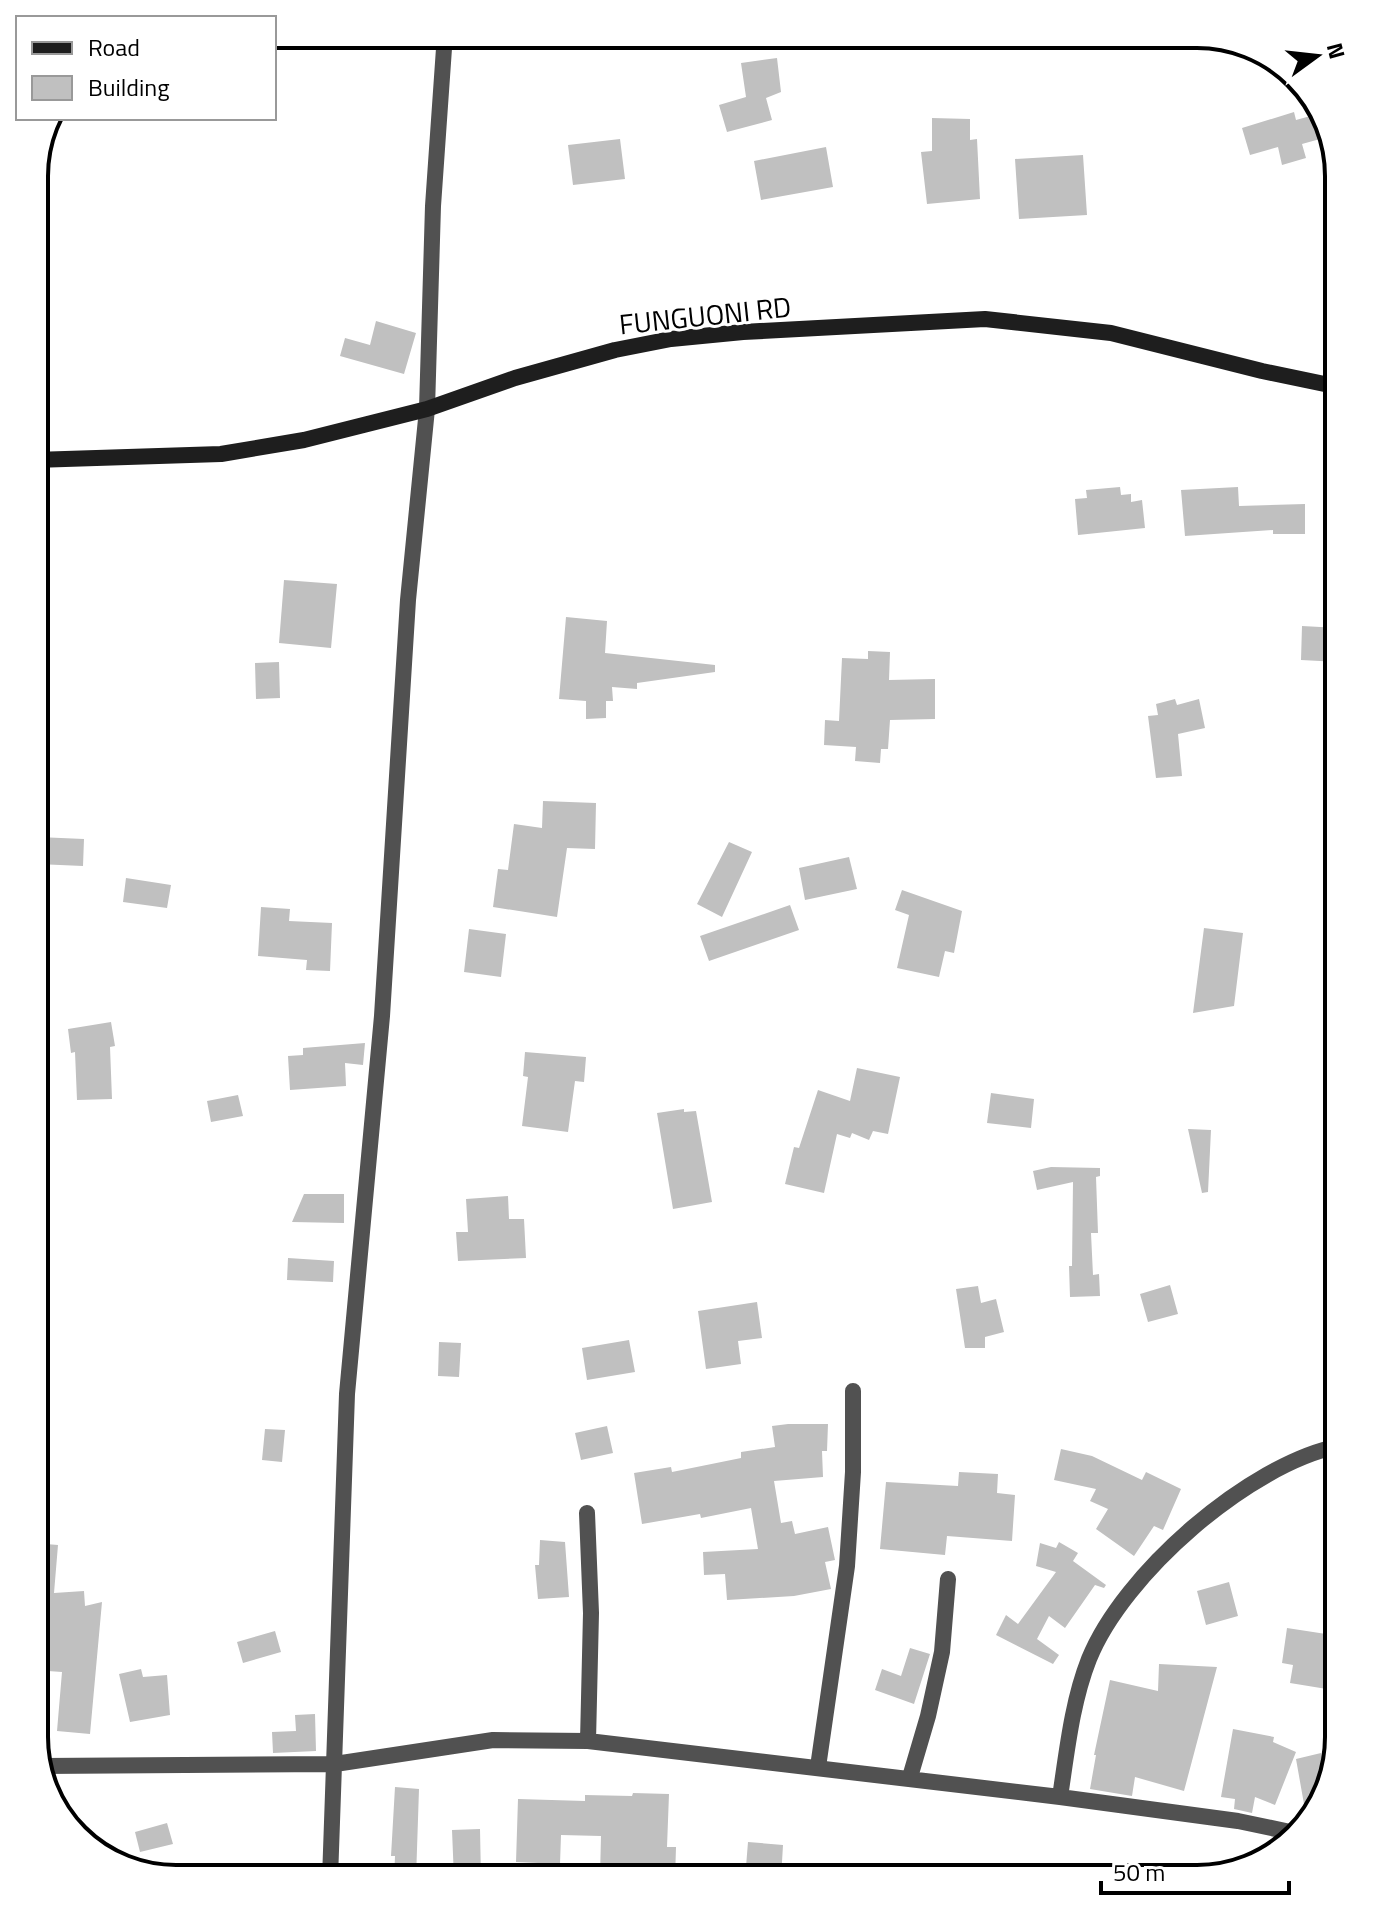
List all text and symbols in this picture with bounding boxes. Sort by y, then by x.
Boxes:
legend [16,16,276,120]
north arrow [1277,16,1357,96]
text: Road [88,29,140,65]
text: N [1318,39,1355,63]
text: Building [88,69,170,105]
street label: FUNGUONI RD [617,285,793,345]
scale bar [1101,1845,1289,1895]
text: 50 m [1113,1854,1165,1890]

